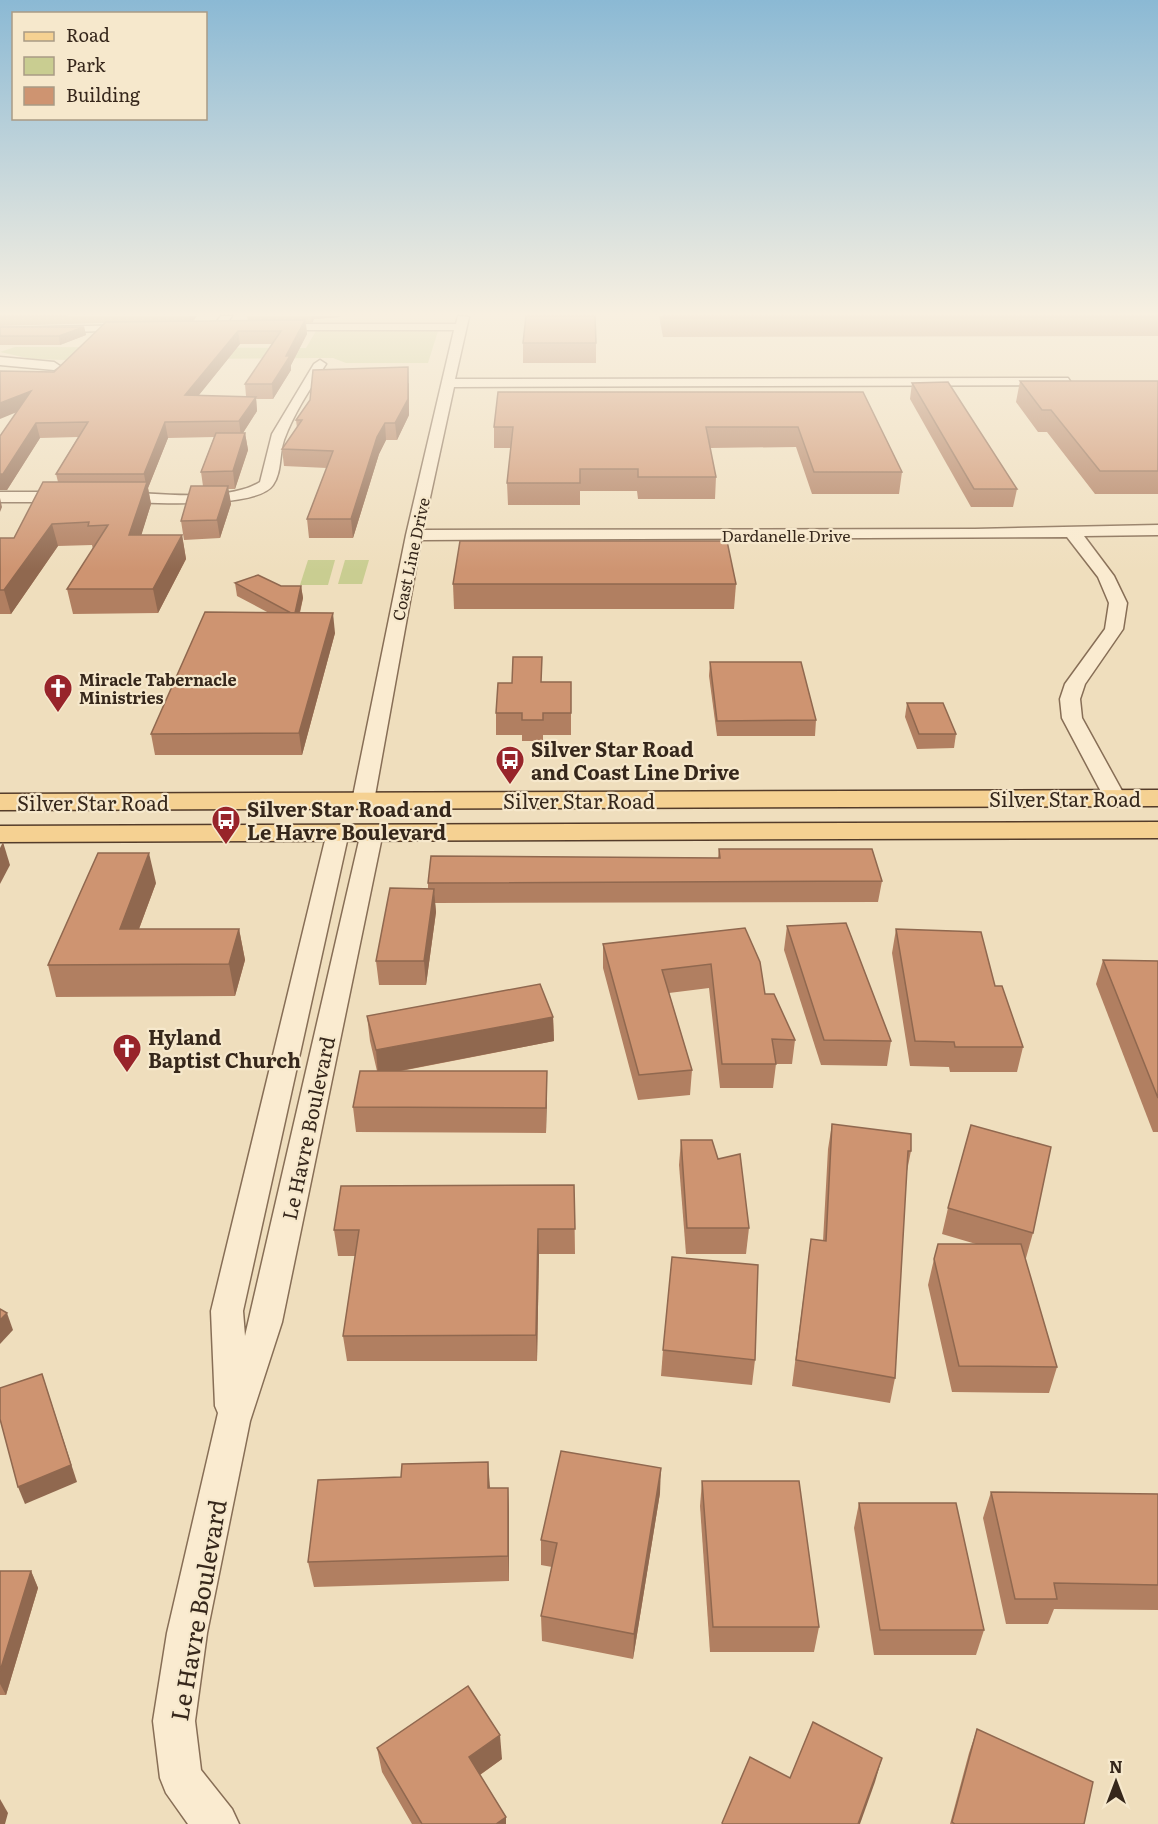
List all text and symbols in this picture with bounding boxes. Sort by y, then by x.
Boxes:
legend [12,12,207,120]
text: Road [66,21,110,48]
text: Park [66,51,107,78]
text: Building [66,81,141,108]
street label: Coast Line Drive [385,495,435,623]
street label: Dardanelle Drive [721,523,851,547]
place label: Miracle Tabernacle Ministries [79,667,237,709]
church icon: Miracle Tabernacle Ministries [42,672,74,714]
place label: Silver Star Road and Coast Line Drive [531,733,740,786]
bus stop icon: Silver Star Road and Coast Line Drive [494,744,526,786]
street label: Silver Star Road [989,783,1141,813]
street label: Silver Star Road [503,785,655,815]
street label: Silver Star Road [17,787,169,817]
place label: Silver Star Road and Le Havre Boulevard [247,793,452,846]
bus stop icon: Silver Star Road and Le Havre Boulevard [210,804,242,846]
place label: Hyland Baptist Church [148,1021,301,1074]
church icon: Hyland Baptist Church [111,1032,143,1074]
street label: Le Havre Boulevard [273,1033,341,1223]
street label: Le Havre Boulevard [160,1496,234,1724]
north arrow [1086,1752,1146,1812]
text: N [1109,1754,1123,1778]

